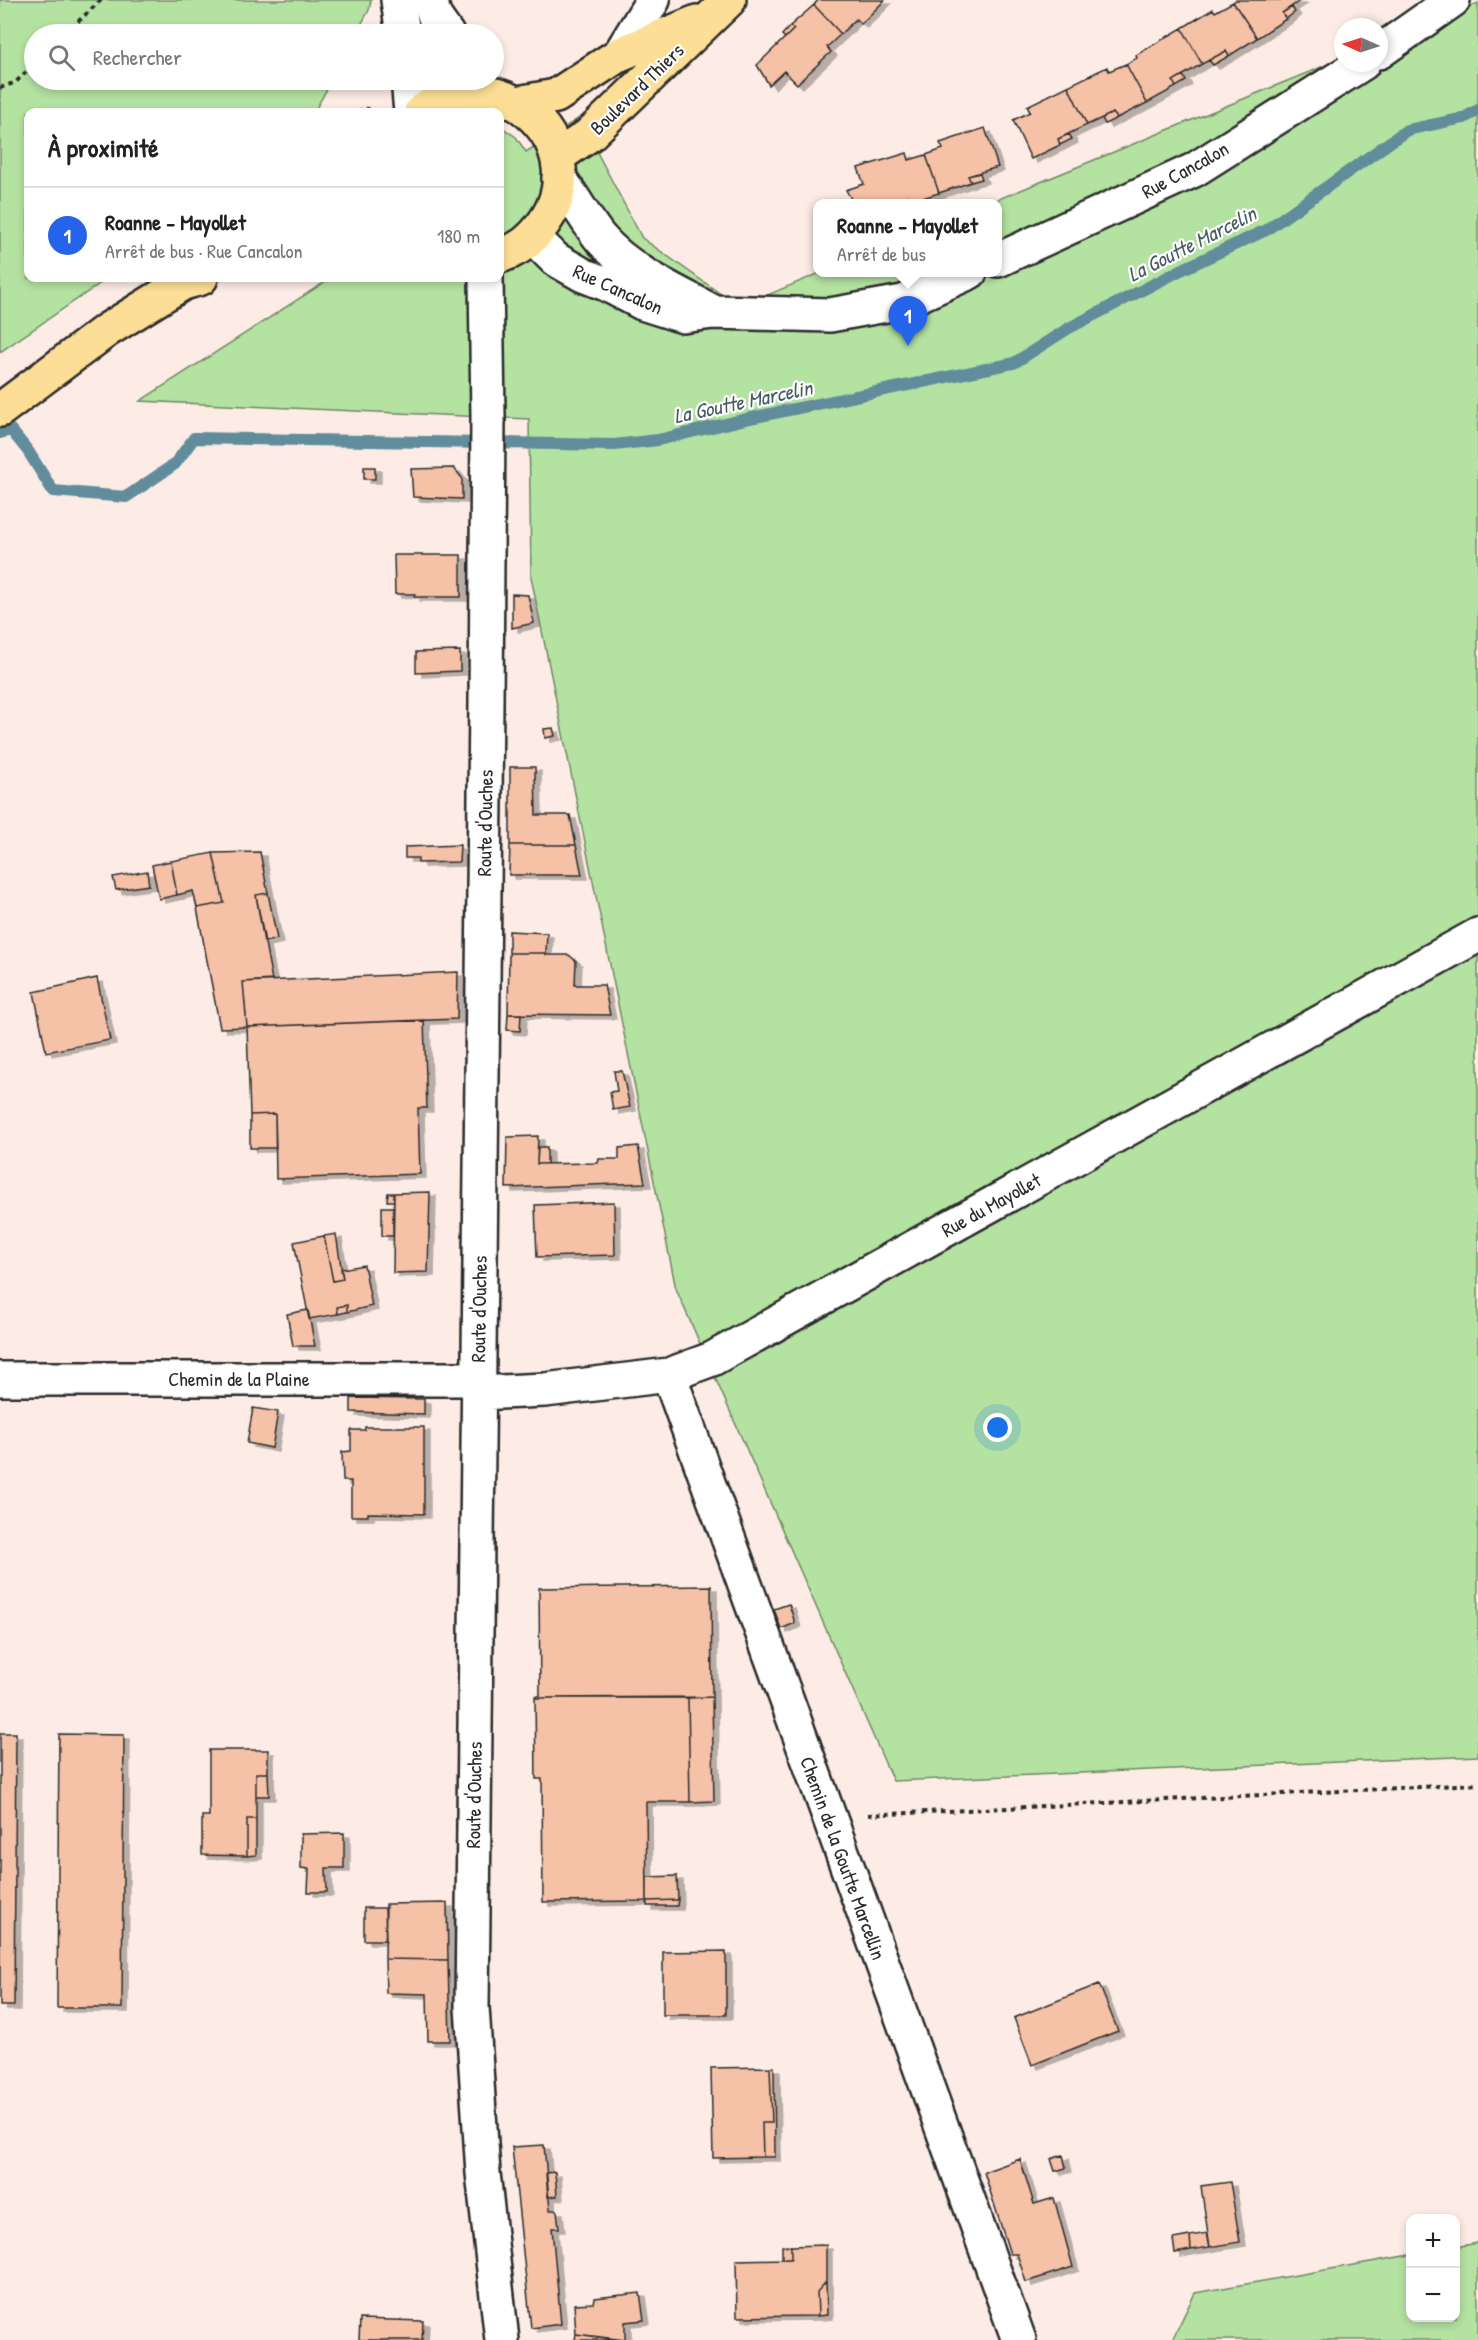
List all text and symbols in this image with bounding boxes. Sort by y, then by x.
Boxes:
north arrow [1334,18,1388,72]
search box [24,24,504,90]
street label: Boulevard Thiers [584,37,690,140]
icon: search [45,41,78,74]
text: Rechercher [93,42,182,72]
text: À proximité [48,130,159,165]
street label: Rue Cancalon [1136,135,1233,205]
water label: La Goutte Marcelin [1123,198,1262,288]
popup [813,199,1002,277]
text: Roanne - Mayollet [105,207,246,237]
text: Roanne - Mayollet [837,210,978,240]
text: 1 [64,222,71,249]
text: 180 m [437,222,480,249]
text: Arrêt de bus · Rue Cancalon [105,237,303,264]
text: Arrêt de bus [837,240,926,267]
street label: Rue Cancalon [569,257,667,320]
pin: 1 [888,296,928,346]
water label: La Goutte Marcelin [671,372,816,430]
street label: Route d'Ouches [470,769,499,877]
street label: Rue du Mayollet [936,1166,1046,1243]
street label: Route d'Ouches [464,1255,493,1363]
street label: Chemin de la Plaine [168,1365,310,1392]
your location [983,1413,1012,1442]
street label: Route d'Ouches [459,1741,488,1849]
street label: Chemin de la Goutte Marcellin [794,1752,893,1963]
map controls [1406,2214,1460,2322]
button: + [1406,2214,1460,2268]
button: − [1406,2268,1460,2322]

